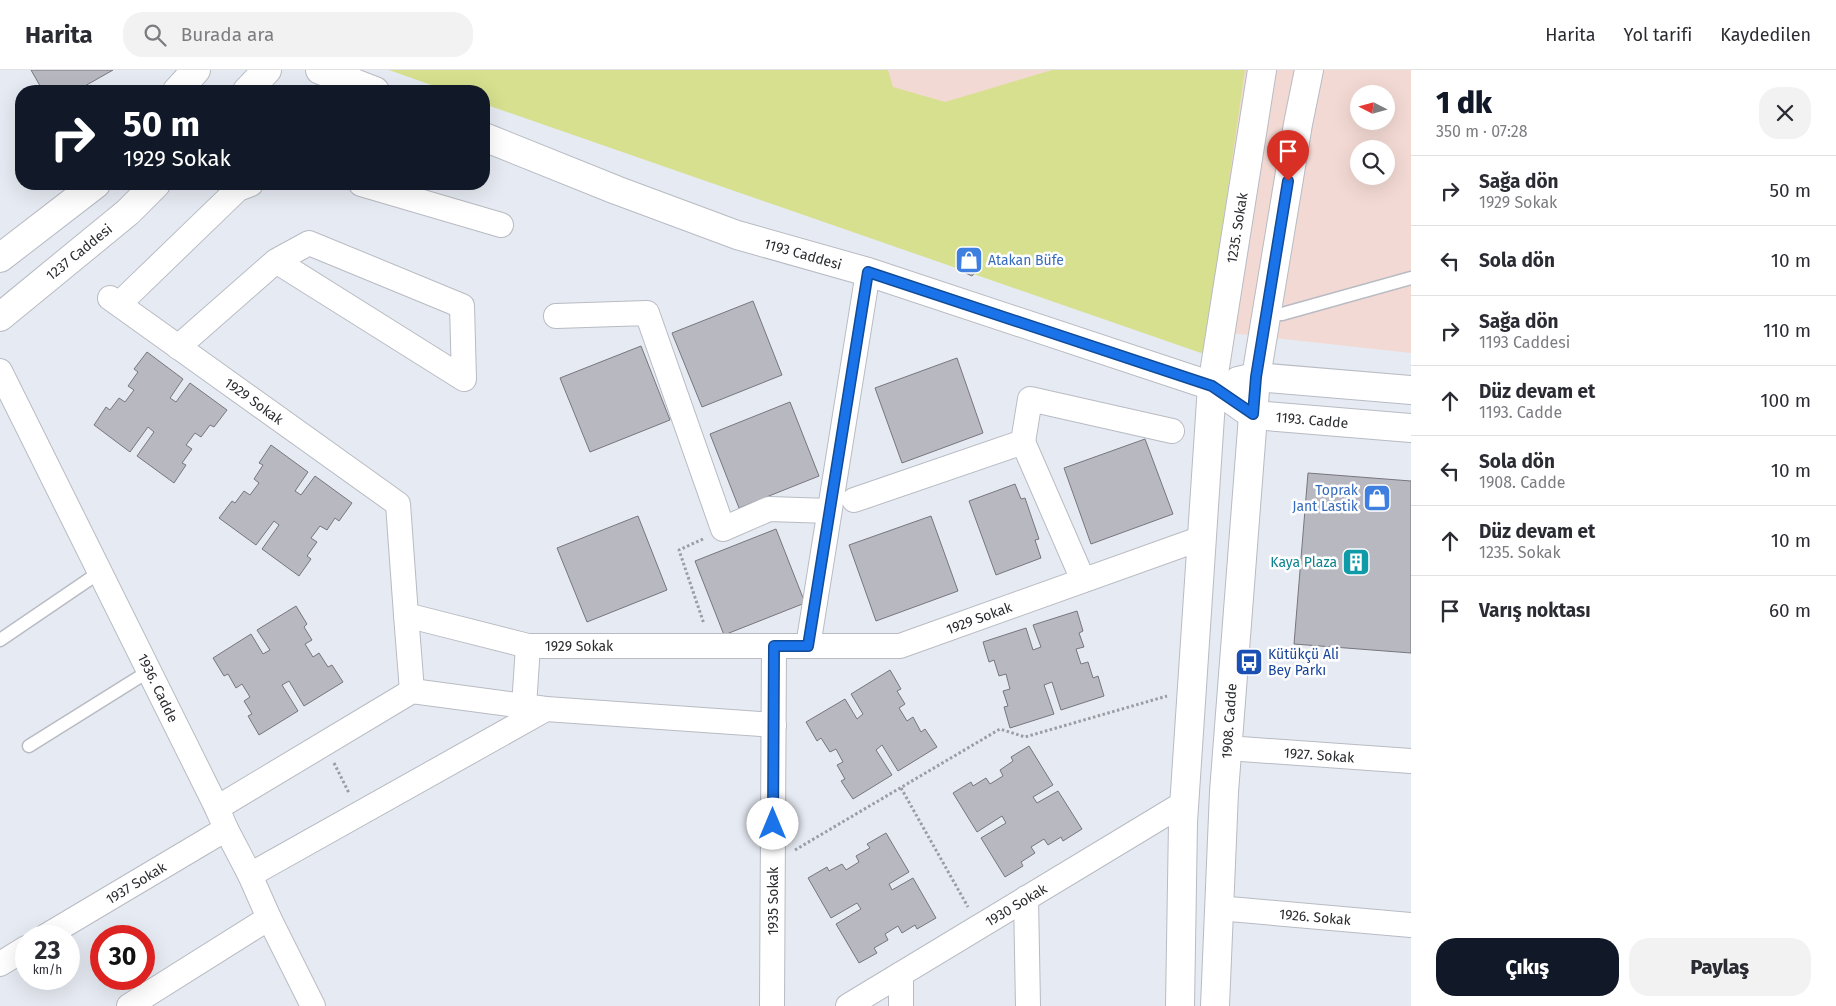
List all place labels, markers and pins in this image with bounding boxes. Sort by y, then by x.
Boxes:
pin [1267,130,1309,181]
shop icon: Atakan Büfe [954,245,984,275]
place label: Atakan Büfe [988,252,1064,269]
place label: Toprak Jant Lastik [1292,482,1359,515]
shop icon: Toprak Jant Lastik [1362,483,1392,513]
building icon: Kaya Plaza [1341,547,1371,577]
place label: Kaya Plaza [1270,554,1337,571]
place label: Kütükçü Ali Bey Parkı [1268,646,1339,679]
bus stop icon: Kütükçü Ali Bey Parkı [1234,647,1264,677]

